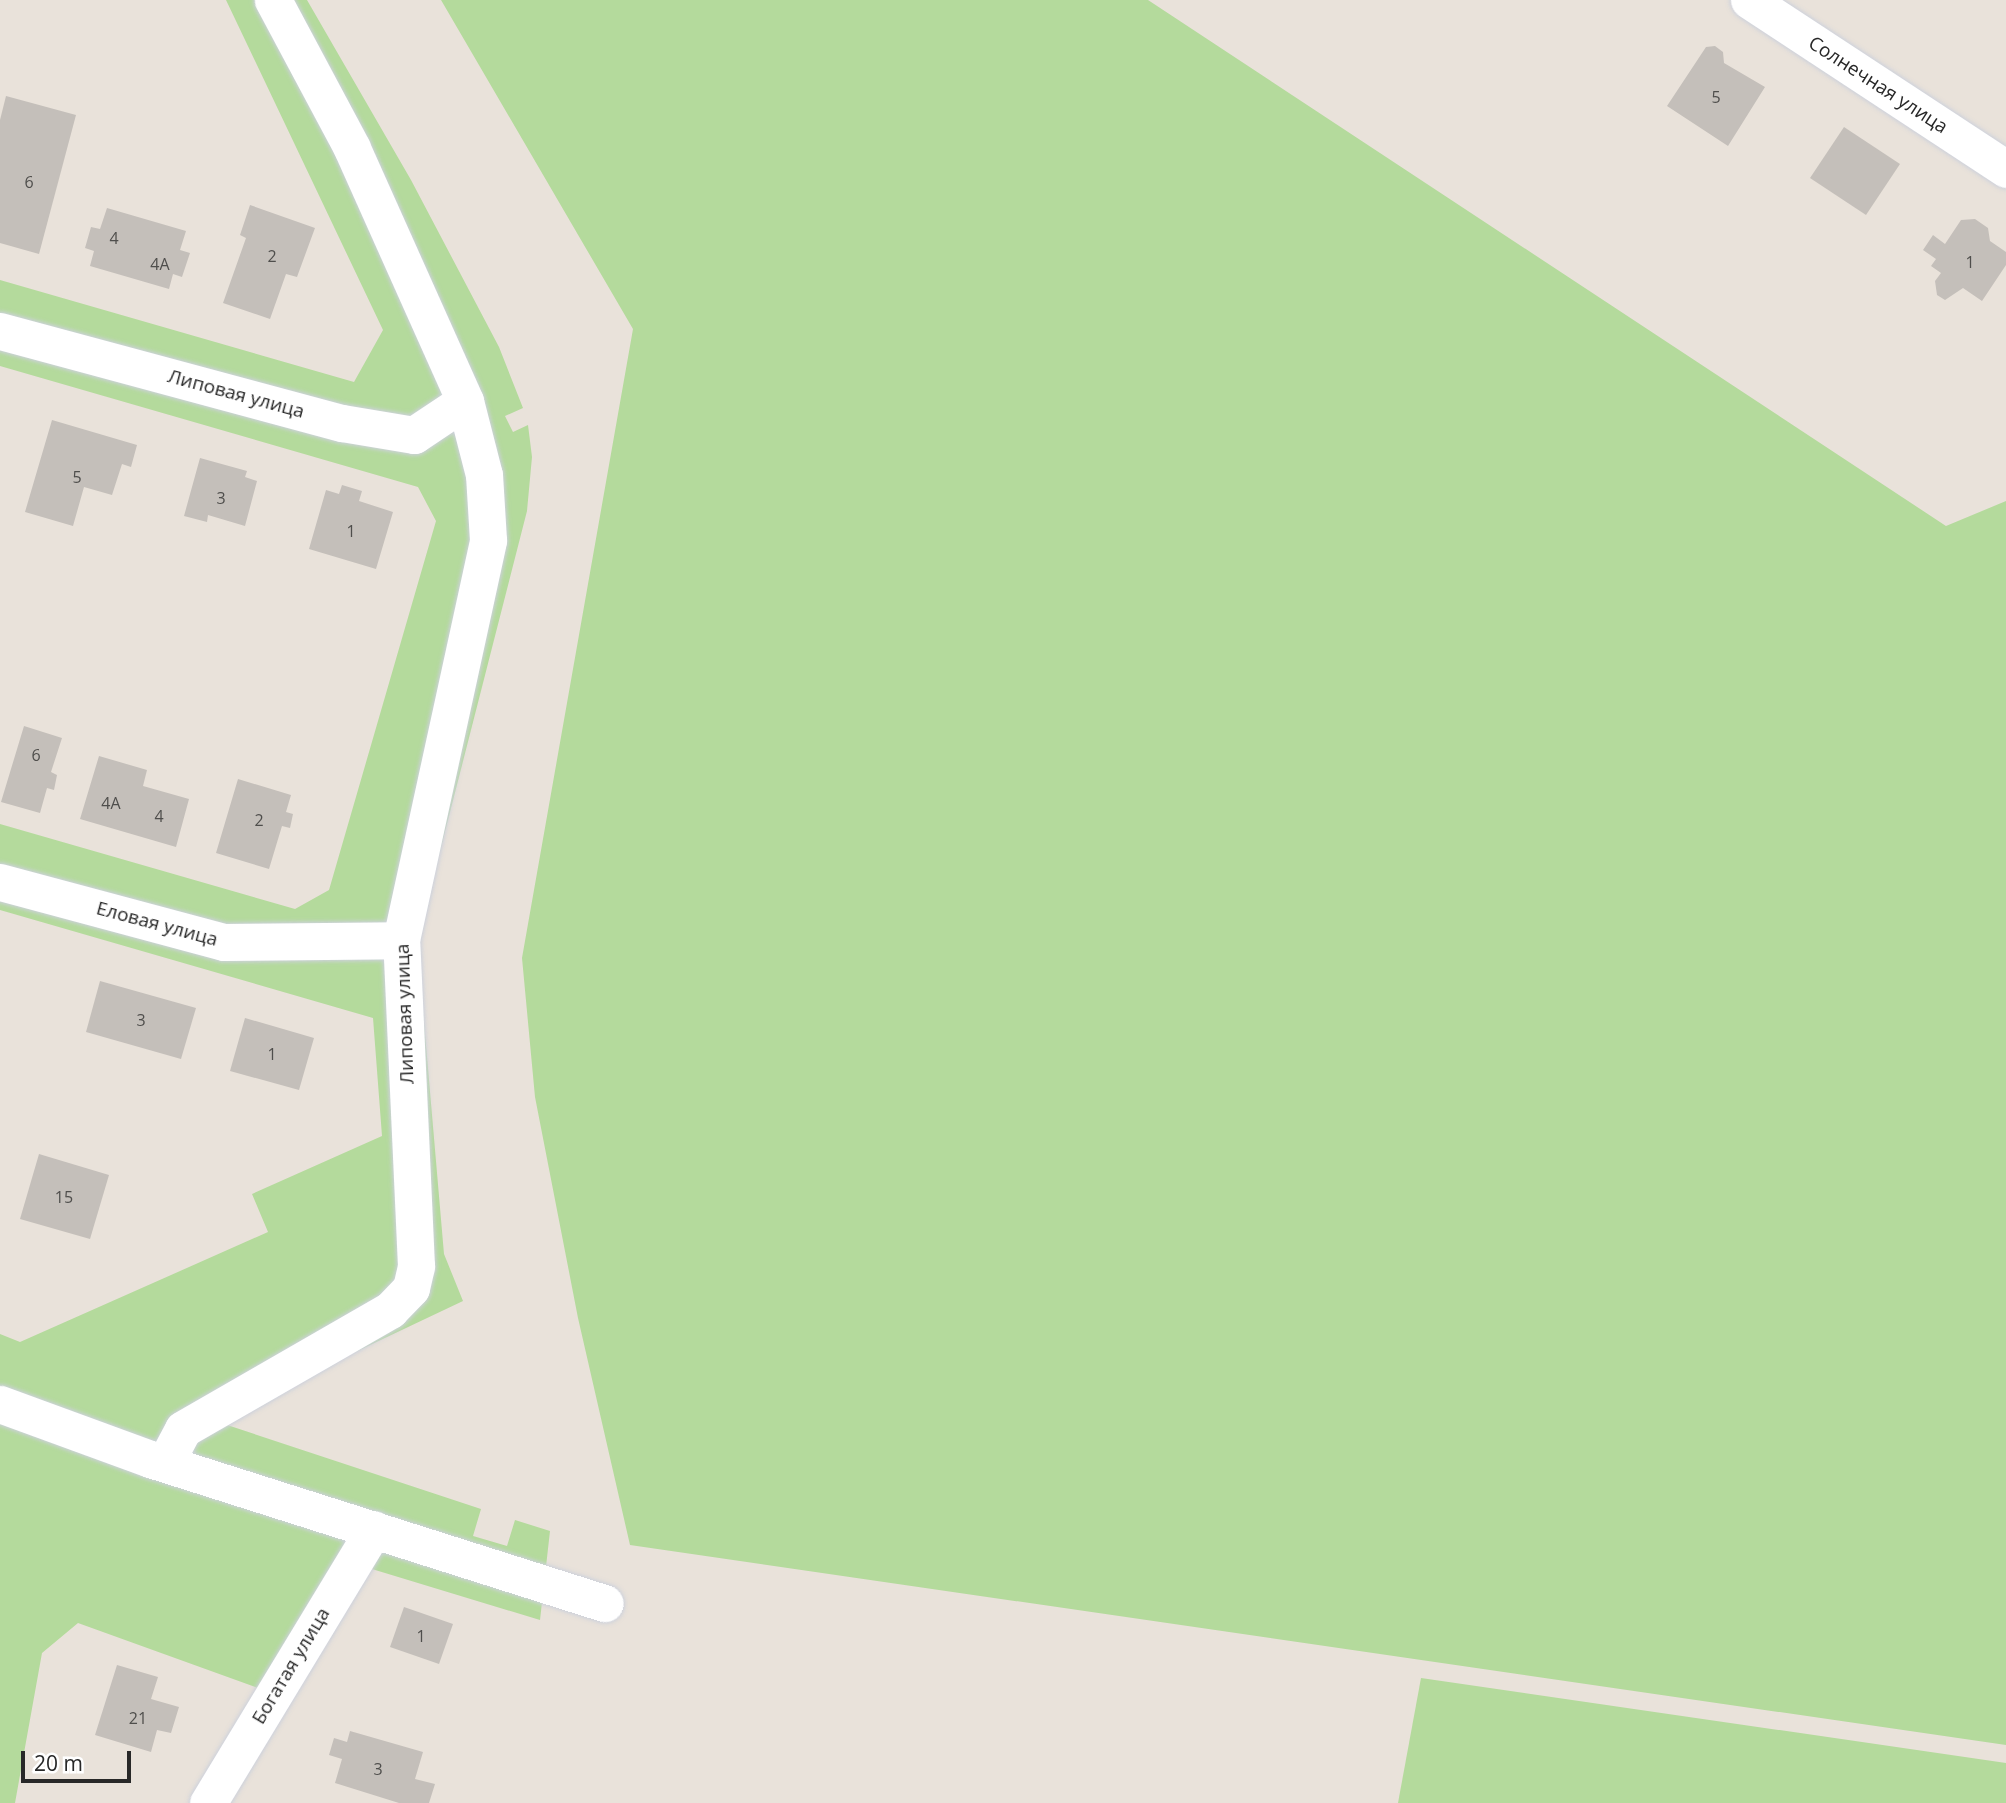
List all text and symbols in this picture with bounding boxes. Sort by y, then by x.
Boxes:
street label: Солнечная улица [1804,31,1952,139]
house number: 5 [1711,87,1721,107]
house number: 6 [24,172,34,192]
house number: 4 [109,228,119,248]
house number: 2 [267,246,277,266]
house number: 1 [1965,252,1975,272]
house number: 4А [150,254,170,274]
street label: Липовая улица [165,365,307,423]
house number: 5 [72,467,82,487]
house number: 3 [216,488,226,508]
house number: 1 [346,521,356,541]
house number: 6 [31,745,41,765]
house number: 4А [101,793,121,813]
house number: 4 [154,806,164,826]
house number: 2 [254,810,264,830]
street label: Еловая улица [94,897,220,951]
street label: Липовая улица [391,943,419,1085]
house number: 3 [136,1010,146,1030]
house number: 1 [267,1044,277,1064]
house number: 15 [55,1187,73,1207]
street label: Богатая улица [247,1604,335,1728]
house number: 1 [416,1626,426,1646]
house number: 21 [129,1708,147,1728]
scale bar [24,1736,135,1780]
text: 20 m [34,1749,83,1777]
house number: 3 [373,1759,383,1779]

